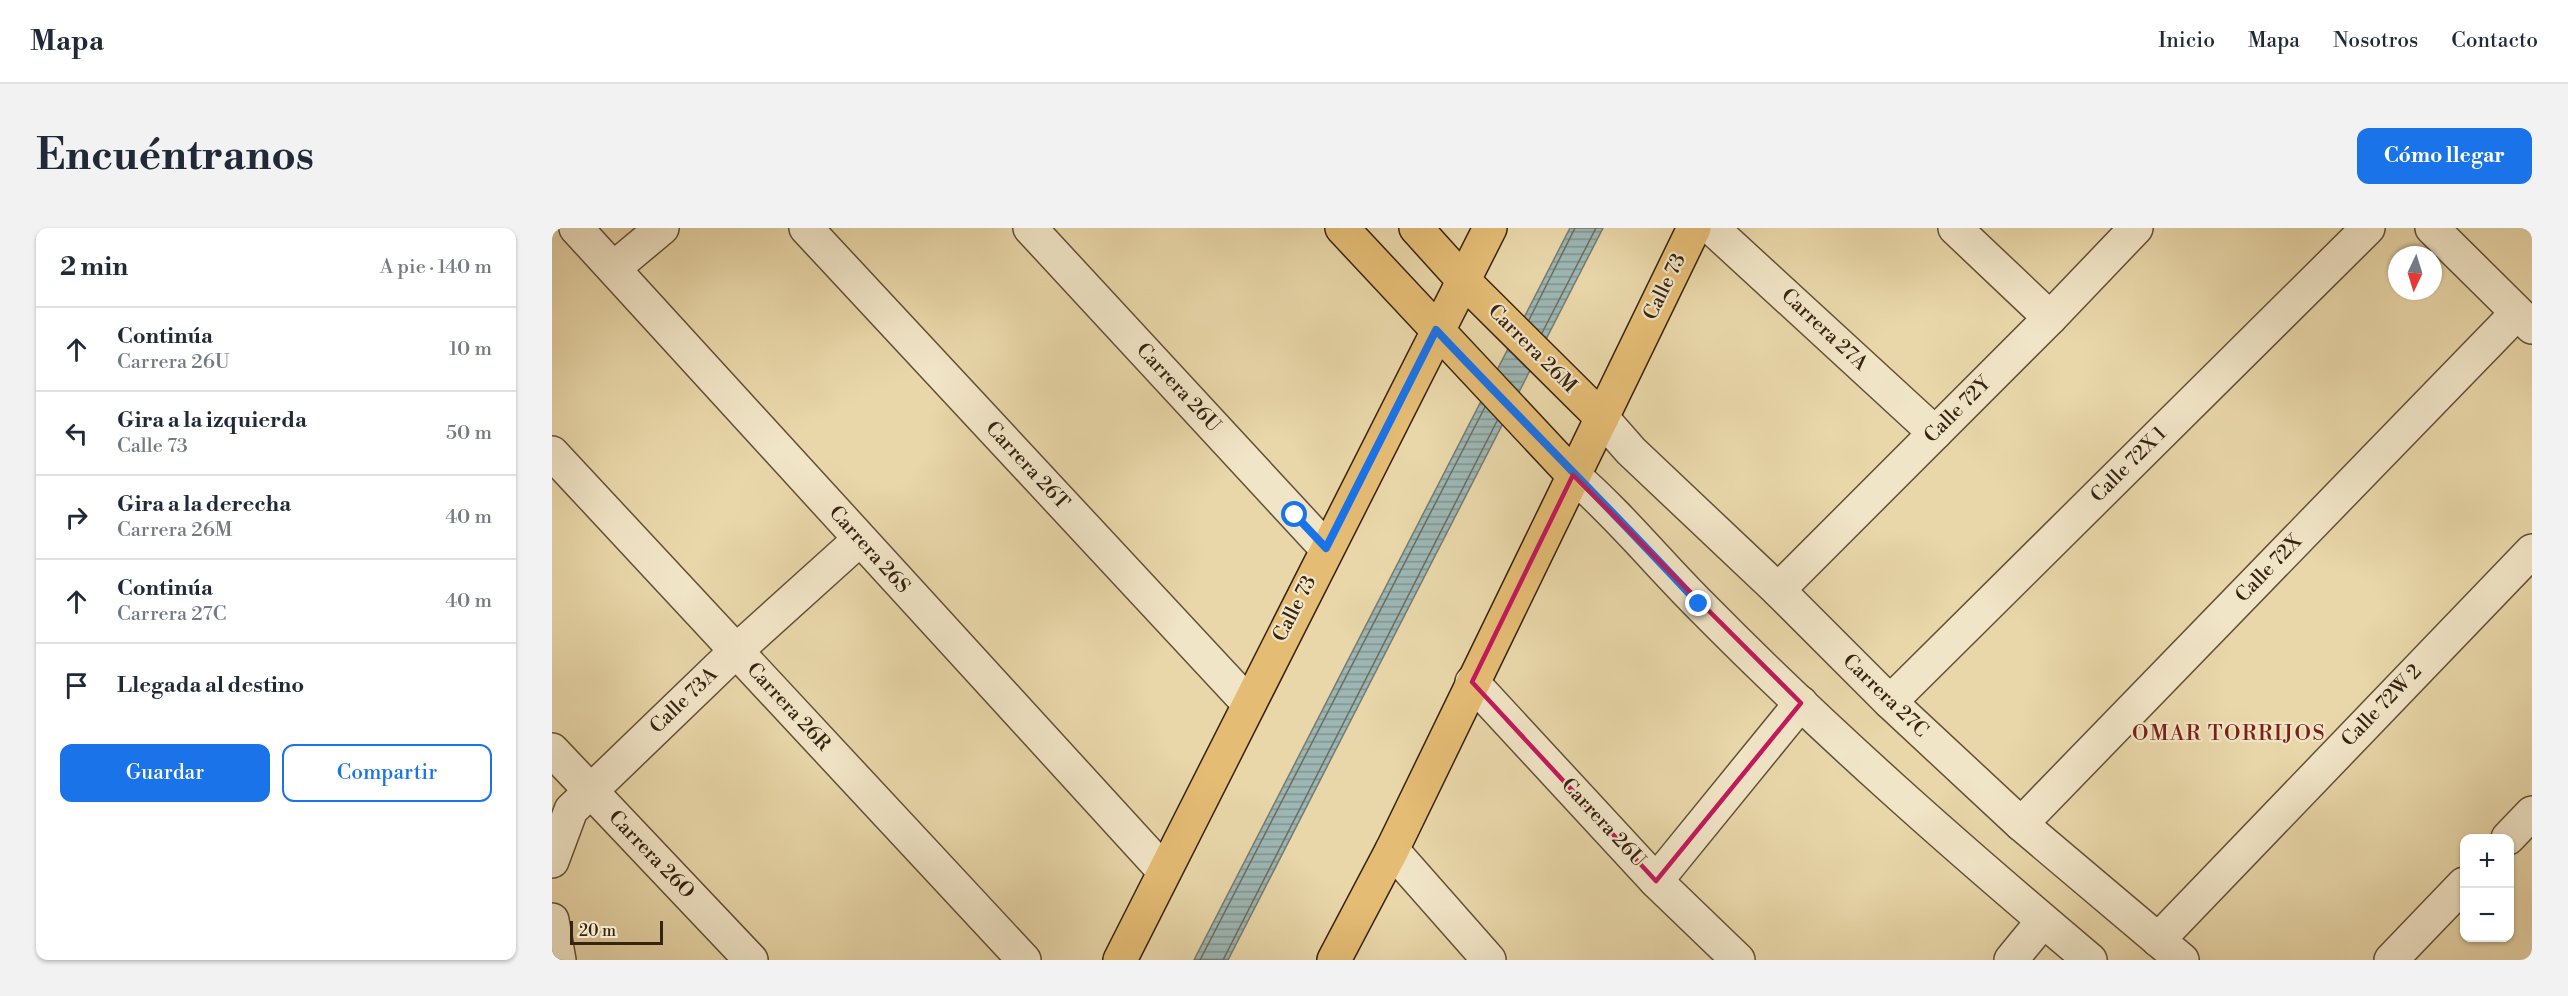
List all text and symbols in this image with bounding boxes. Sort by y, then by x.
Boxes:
text: Mapa [30,24,104,59]
text: Inicio [2158,28,2215,54]
text: Mapa [2248,28,2300,54]
text: Nosotros [2333,28,2418,54]
text: Contacto [2451,28,2538,54]
button: Cómo llegar [2357,128,2532,184]
text: Encuéntranos [36,130,314,183]
north arrow [2388,246,2442,300]
street label: Calle 73 [1638,250,1692,324]
text: 2 min [60,251,128,283]
text: A pie · 140 m [380,255,492,280]
street label: Carrera 27A [1775,284,1873,377]
street label: Carrera 26M [1482,299,1582,399]
text: Continúa [117,323,213,350]
icon: ahead [60,333,93,366]
text: 10 m [449,337,492,362]
street label: Carrera 26U [1130,338,1226,438]
text: Carrera 26U [117,350,230,375]
street label: Calle 72Y [1919,371,1997,449]
text: Gira a la izquierda [117,407,307,434]
icon: left [60,417,93,450]
street label: Carrera 26T [980,417,1074,515]
text: 50 m [446,421,492,446]
street label: Calle 72X 1 [2086,421,2173,508]
text: Calle 73 [117,434,188,459]
text: Gira a la derecha [117,491,291,518]
icon: right [60,501,93,534]
street label: Carrera 26S [823,501,915,599]
route start [1281,501,1307,527]
text: 40 m [445,505,492,530]
text: Carrera 26M [117,518,232,543]
street label: Calle 72X [2231,530,2308,608]
street label: Calle 73 [1268,572,1322,646]
text: Continúa [117,575,213,602]
icon: ahead [60,585,93,618]
text: 40 m [445,589,492,614]
route end [1685,590,1711,616]
text: Carrera 27C [117,602,226,627]
street label: Carrera 27C [1837,649,1933,743]
street label: Carrera 26R [741,658,836,757]
street label: Calle 72W 2 [2337,660,2427,752]
street label: Calle 73A [645,662,724,739]
icon: arrive [60,669,93,702]
text: Llegada al destino [117,672,304,699]
district label: OMAR TORRIJOS [2132,721,2326,747]
button: Guardar [60,744,270,802]
button: Compartir [282,744,492,802]
street label: Carrera 26U [1555,773,1651,873]
street label: Carrera 26O [603,806,699,904]
map controls [2460,834,2514,942]
button: + [2460,834,2514,888]
button: − [2460,888,2514,942]
scale bar [570,918,663,946]
text: 20 m [579,921,616,941]

